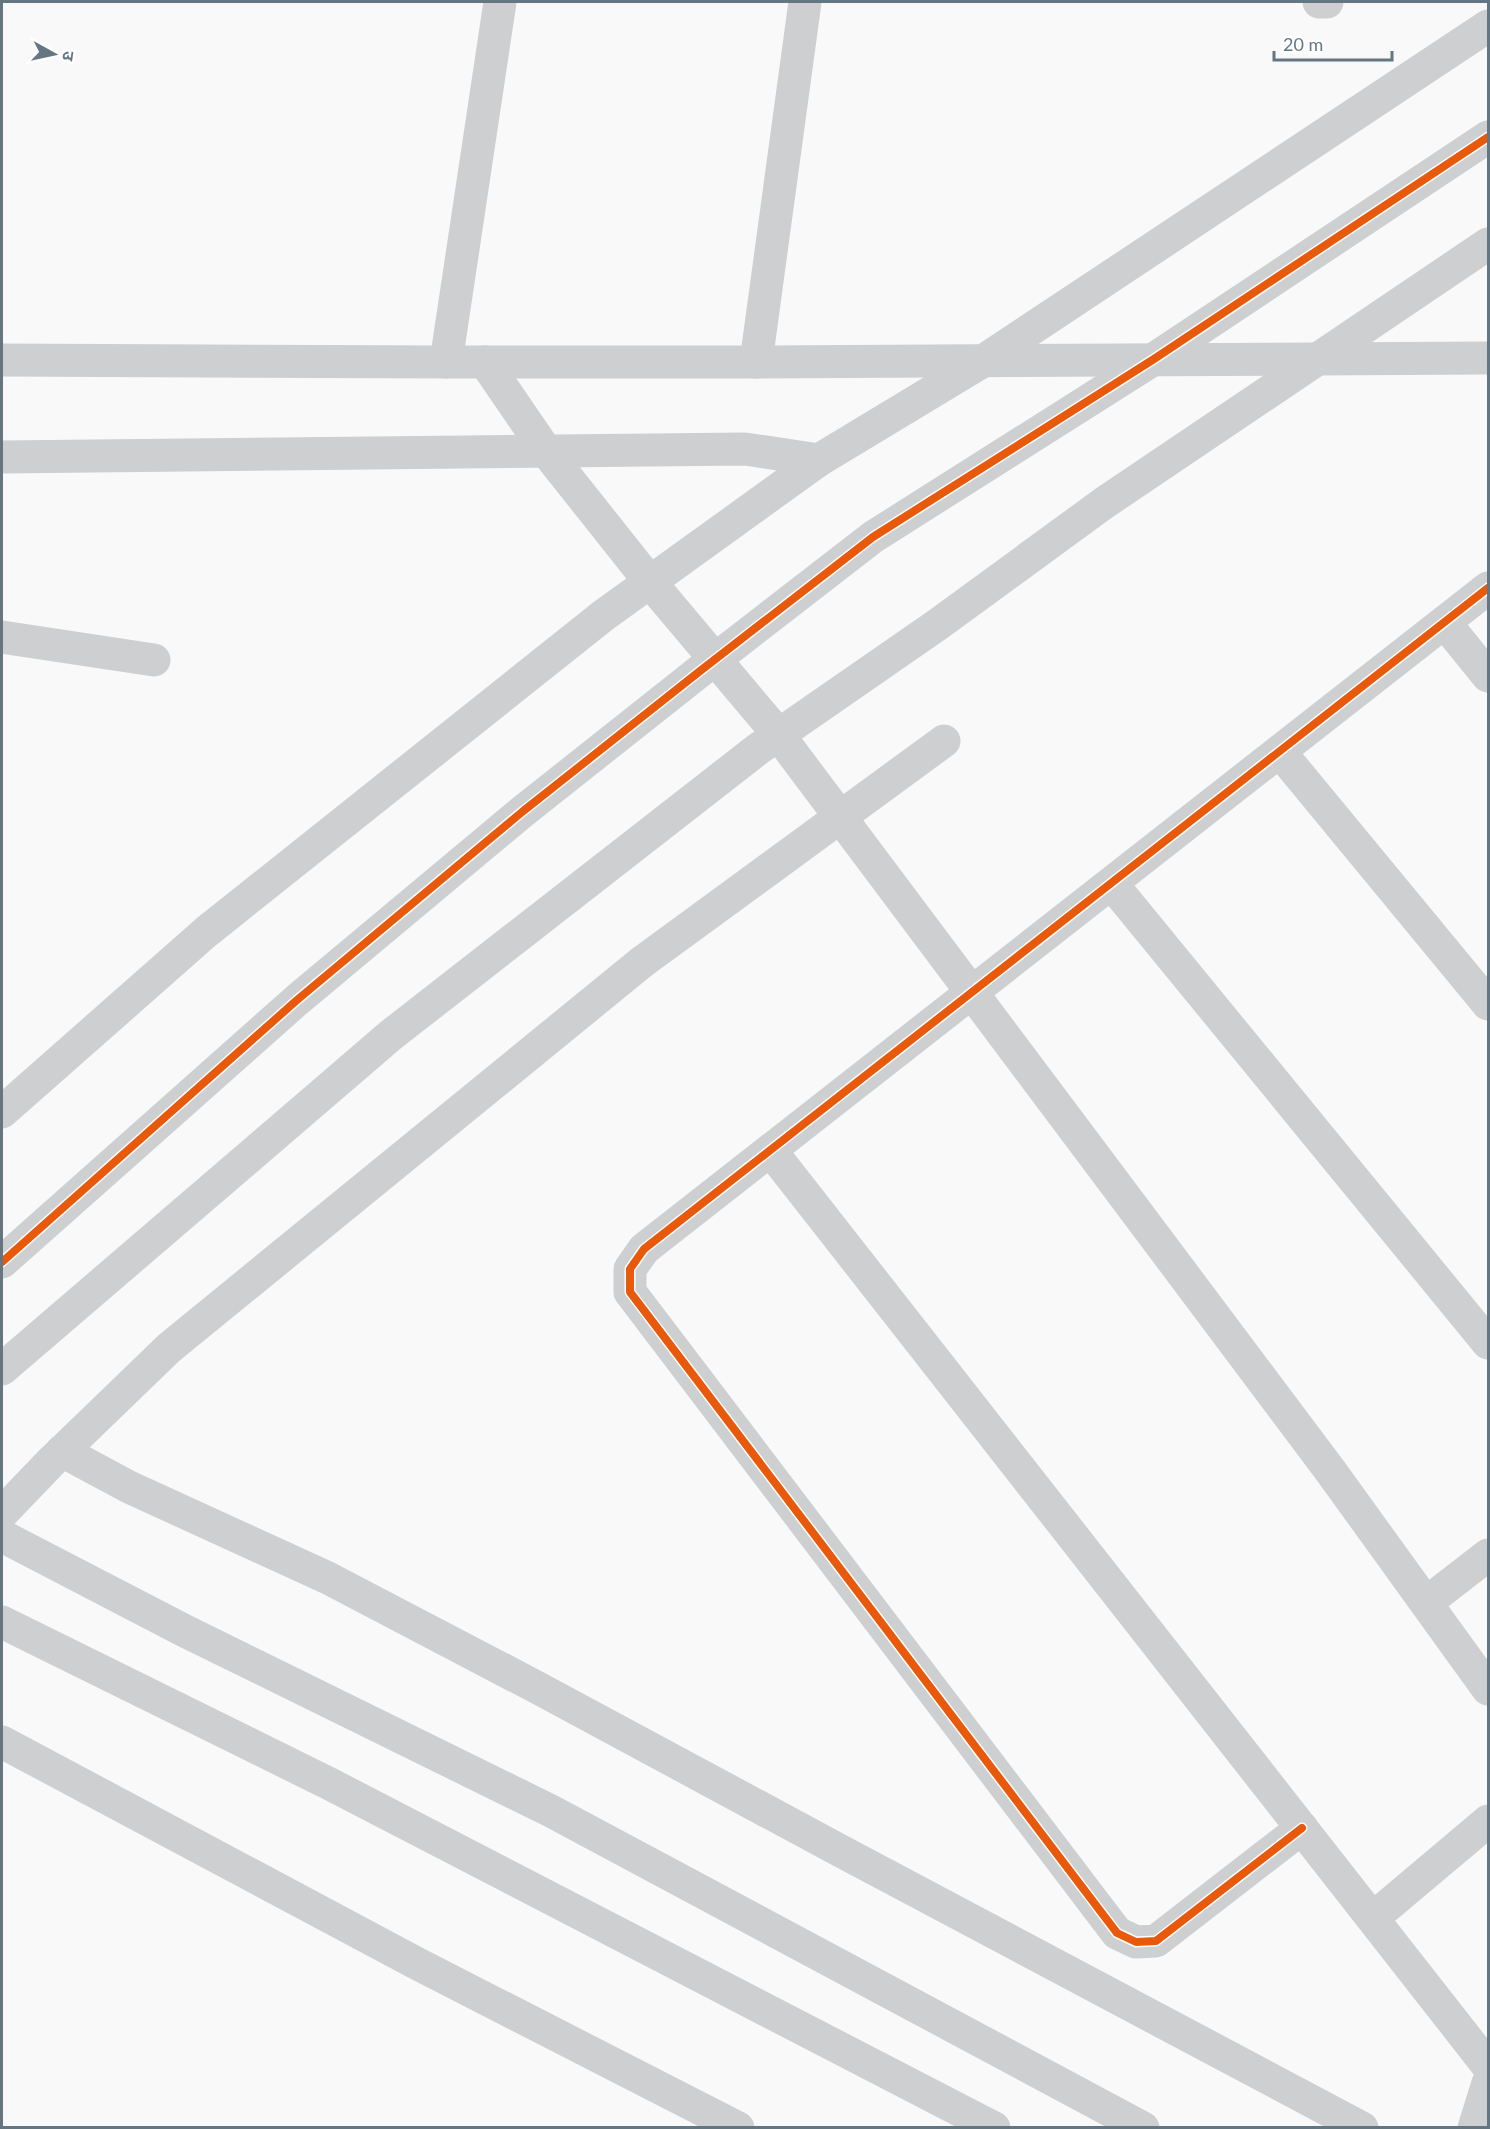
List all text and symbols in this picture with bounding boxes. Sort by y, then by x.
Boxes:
north arrow [24,24,84,84]
scale bar [1274,24,1392,62]
text: 20 m [1283,33,1323,55]
text: उ [59,50,79,63]

